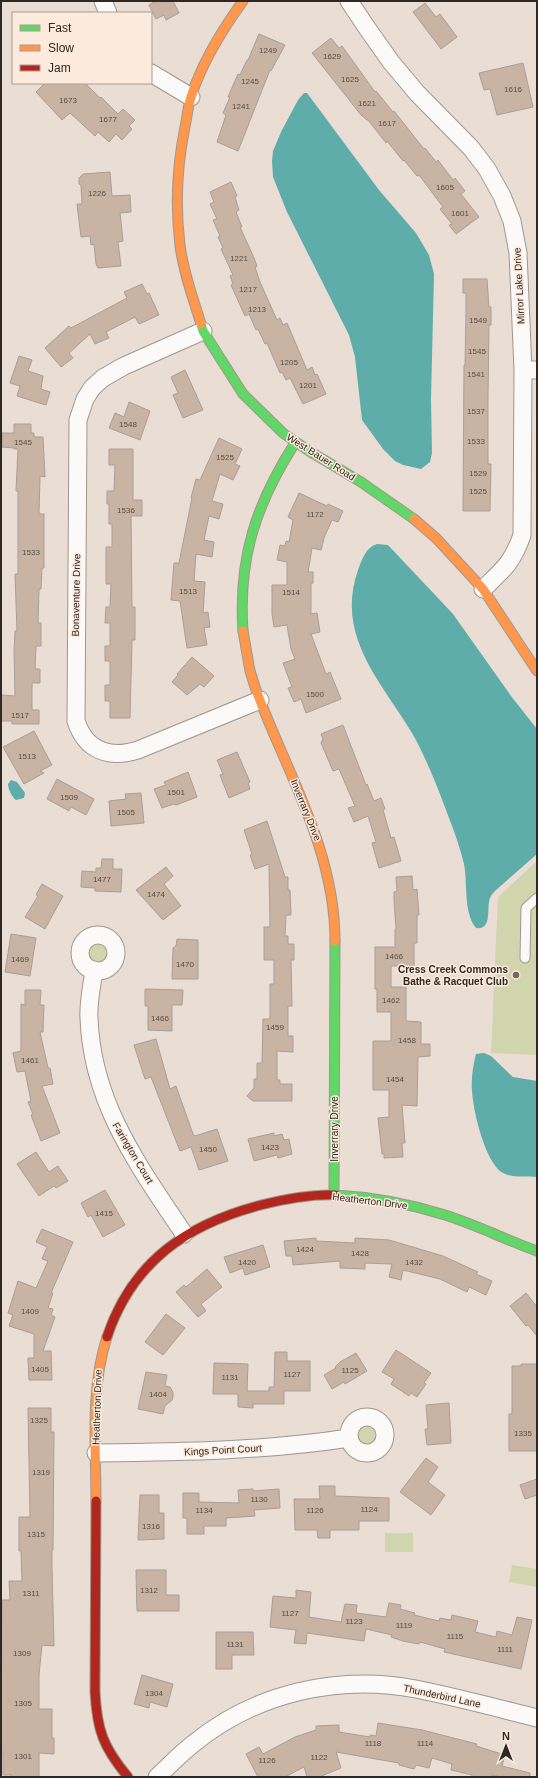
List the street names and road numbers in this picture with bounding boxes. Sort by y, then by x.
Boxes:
street label: Mirror Lake Drive [511,247,526,325]
street label: West Bauer Road [285,431,357,483]
street label: Bonaventure Drive [70,553,82,637]
street label: Inverrary Drive [289,778,324,843]
street label: Inverrary Drive [329,1096,340,1162]
street label: Farington Court [110,1120,156,1186]
street label: Heatherton Drive [332,1191,409,1211]
street label: Heatherton Drive [90,1369,104,1445]
street label: Kings Point Court [184,1442,262,1458]
street label: Thunderbird Lane [402,1682,482,1710]

